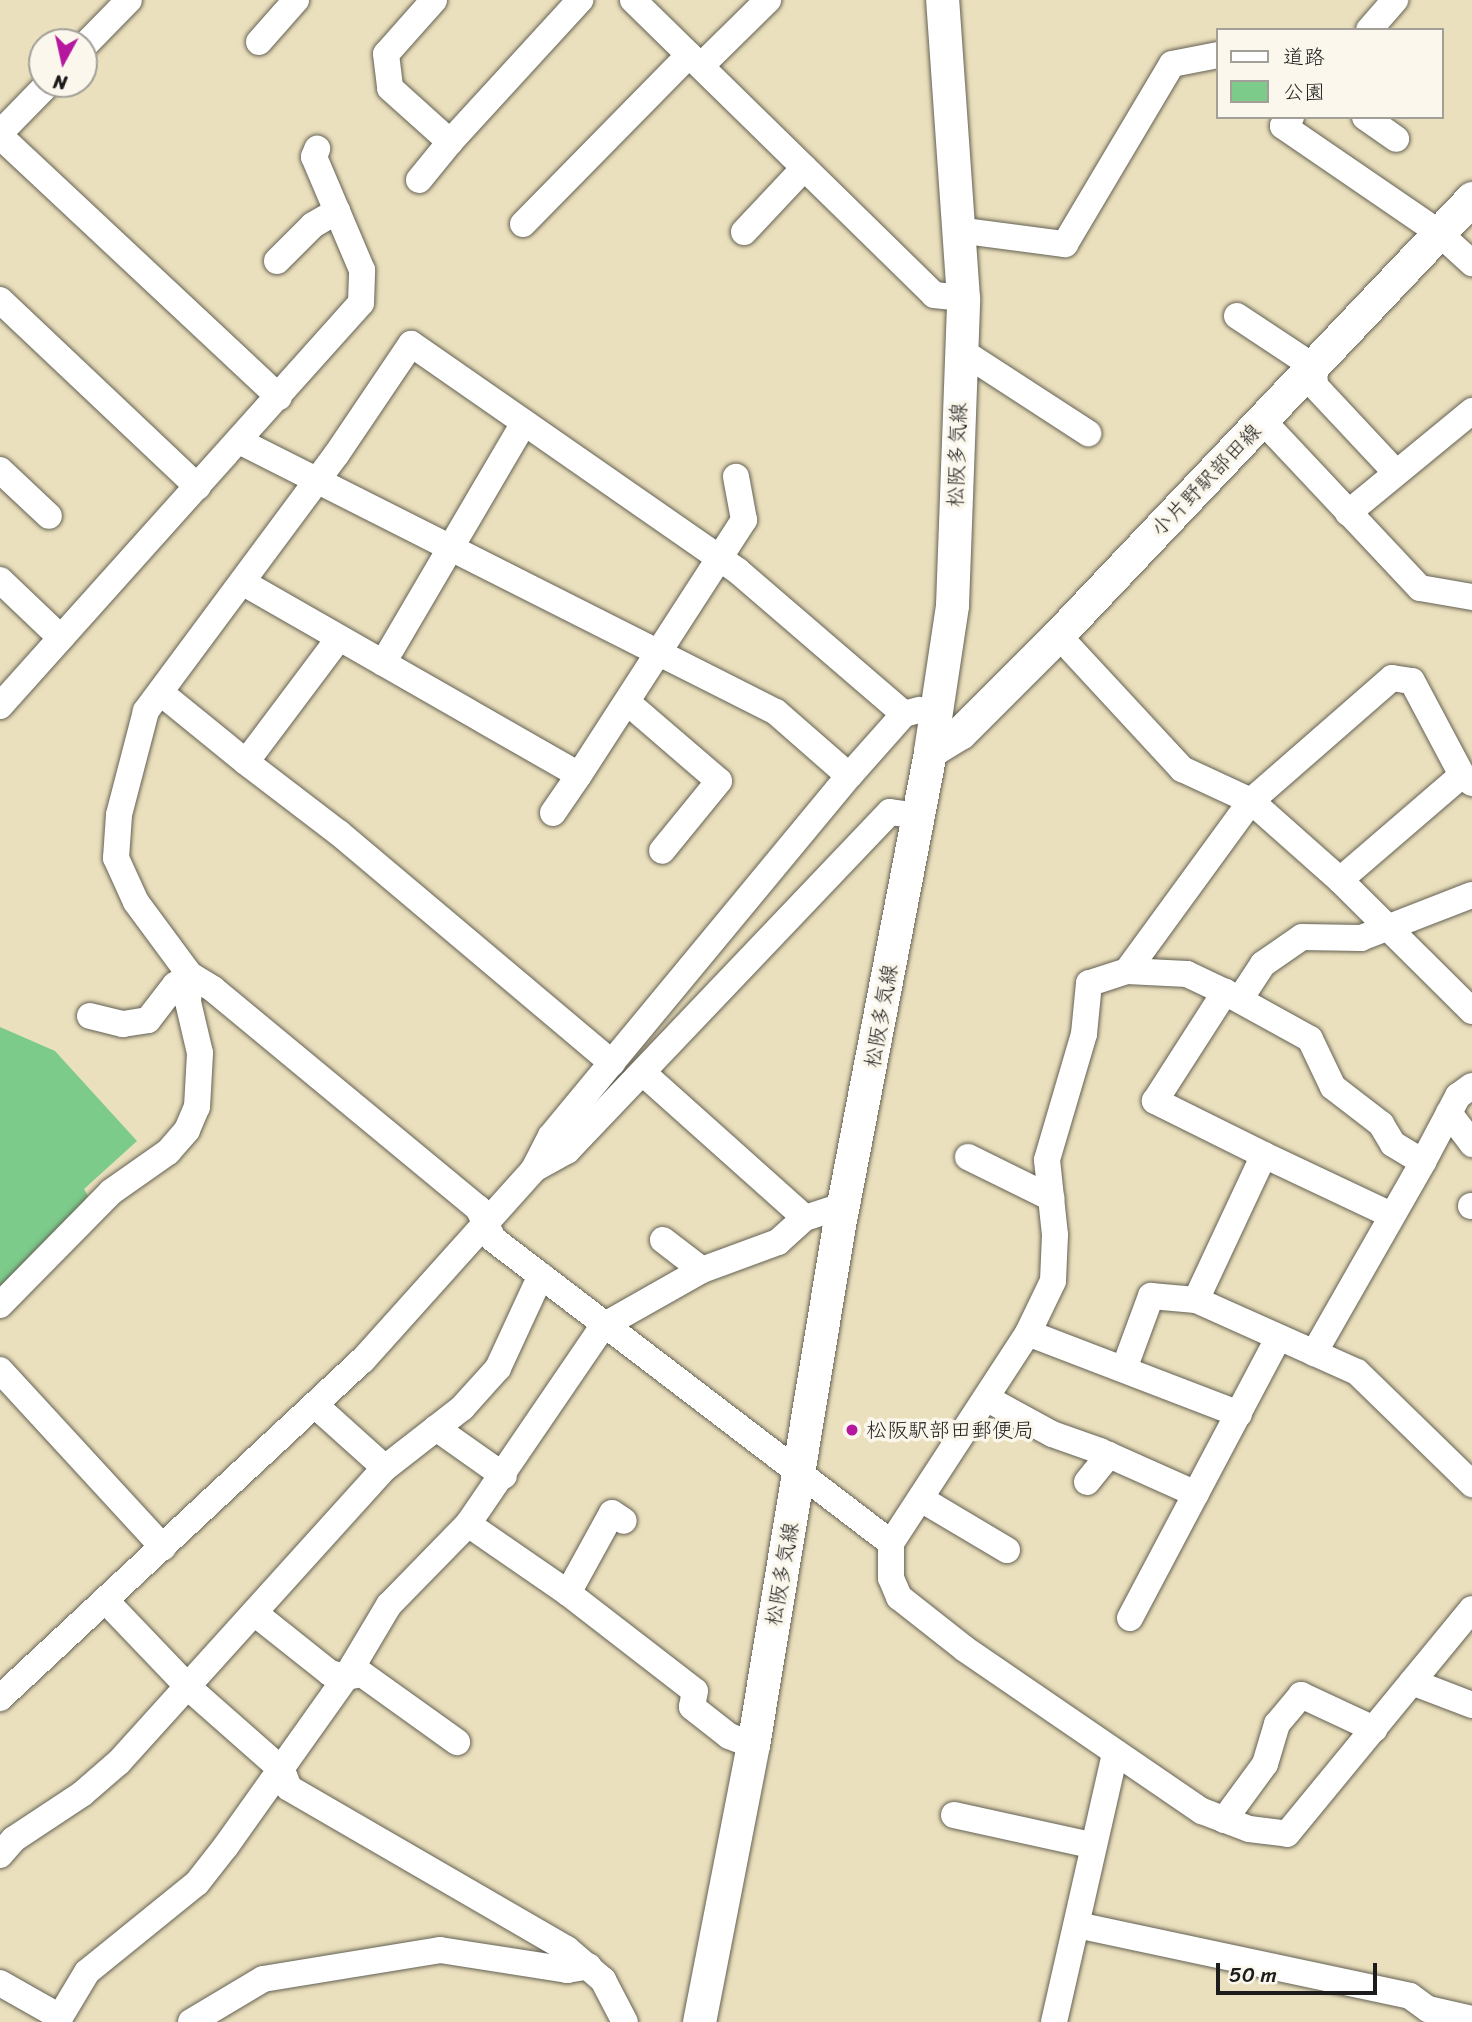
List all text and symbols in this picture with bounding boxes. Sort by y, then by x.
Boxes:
north arrow [28,28,98,98]
legend [1216,28,1444,119]
text: 道路 [1283,38,1325,76]
text: N [51,65,69,100]
text: 公園 [1283,73,1325,111]
street label: 松阪多気線 [943,402,971,508]
street label: 小片野駅部田線 [1146,418,1266,542]
street label: 松阪多気線 [859,962,903,1070]
place label: 松阪駅部田郵便局 [866,1417,1034,1443]
marker: 松阪駅部田郵便局 [844,1422,860,1438]
street label: 松阪多気線 [760,1520,804,1628]
scale bar [1220,1948,1381,1992]
text: 50 m [1229,1956,1277,1994]

